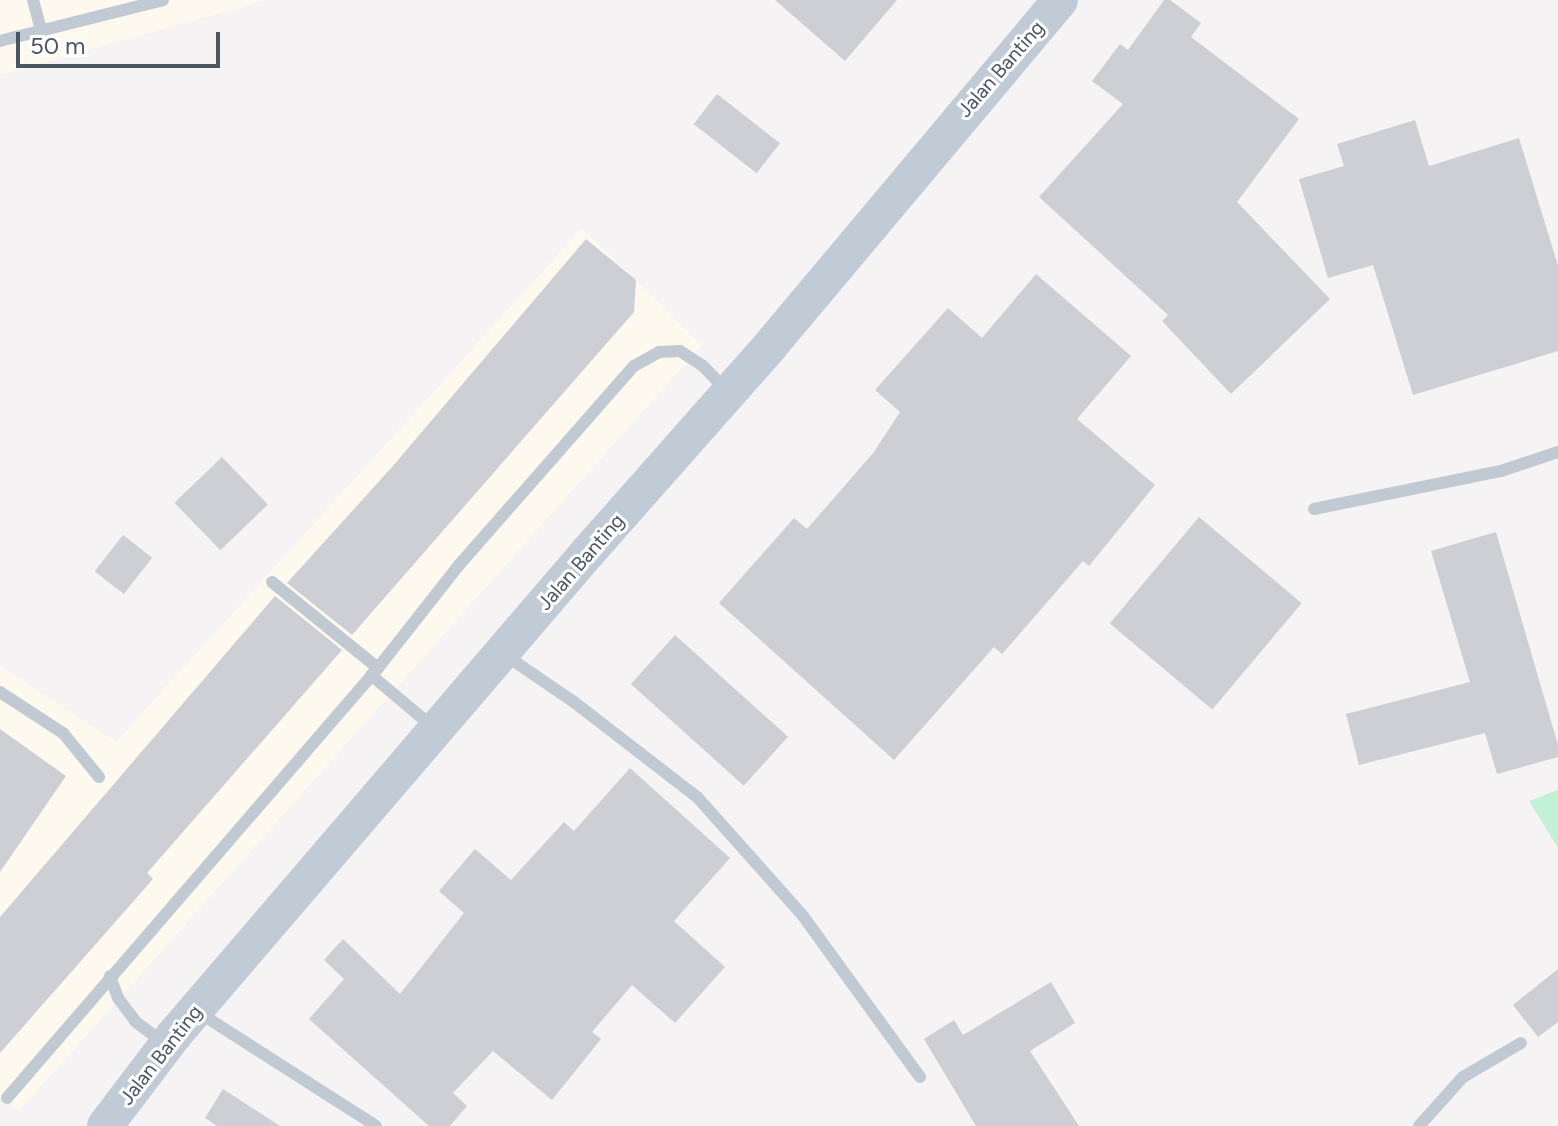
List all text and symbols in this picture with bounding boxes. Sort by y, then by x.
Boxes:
scale bar [20,16,224,66]
street label: Jalan Banting [953,16,1049,122]
text: 50 m [30,31,86,60]
street label: Jalan Banting [533,509,629,615]
street label: Jalan Banting [115,1000,207,1110]

